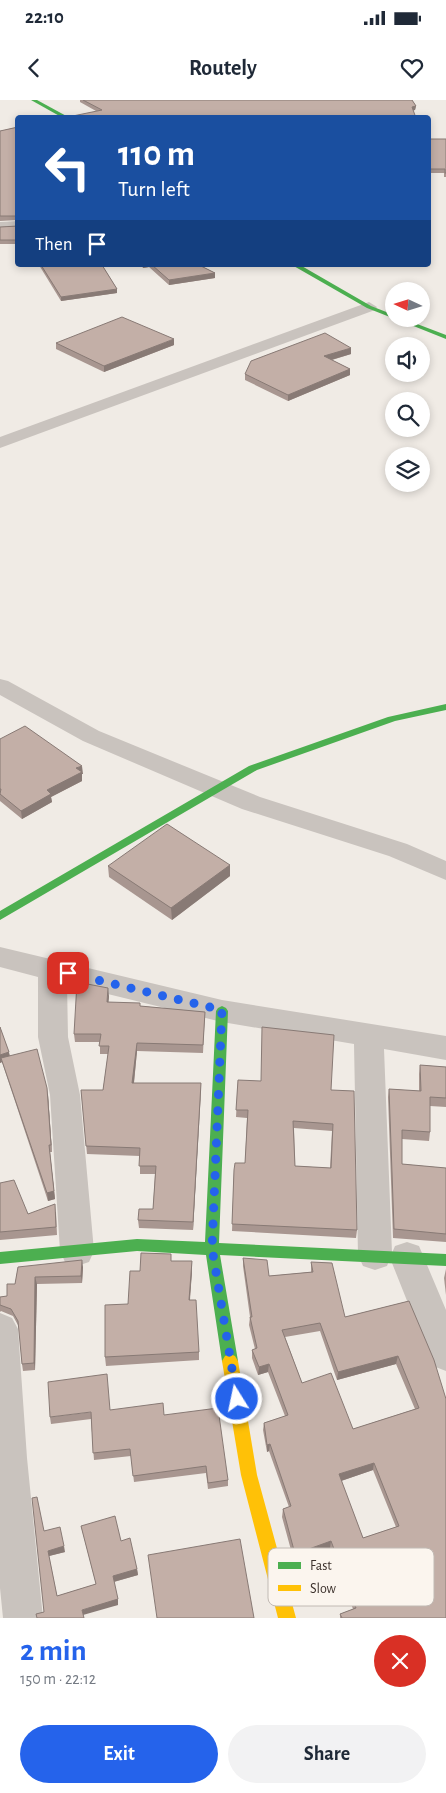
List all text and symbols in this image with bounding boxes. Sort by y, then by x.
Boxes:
text: 22:10 [25,8,64,27]
icon: back [20,54,48,82]
icon: heart [398,54,426,82]
text: Routely [189,57,257,79]
icon: left [35,135,100,200]
text: 110 m [118,137,195,172]
text: Turn left [118,178,190,200]
icon: arrive [83,230,111,258]
text: Then [35,235,73,254]
north arrow [385,282,430,328]
map controls [385,282,430,492]
button: sound [385,337,430,382]
button: search [385,392,430,437]
button: layers [385,447,430,492]
pin [47,952,89,994]
icon: arrive [54,959,82,987]
position arrow [210,1372,262,1424]
legend [268,1548,434,1606]
text: Fast [310,1559,332,1573]
text: Slow [310,1582,337,1596]
button: close [374,1635,426,1687]
text: 2 min [20,1636,87,1666]
text: 150 m · 22:12 [20,1671,96,1687]
button: Exit [20,1725,218,1783]
button: Share [228,1725,426,1783]

